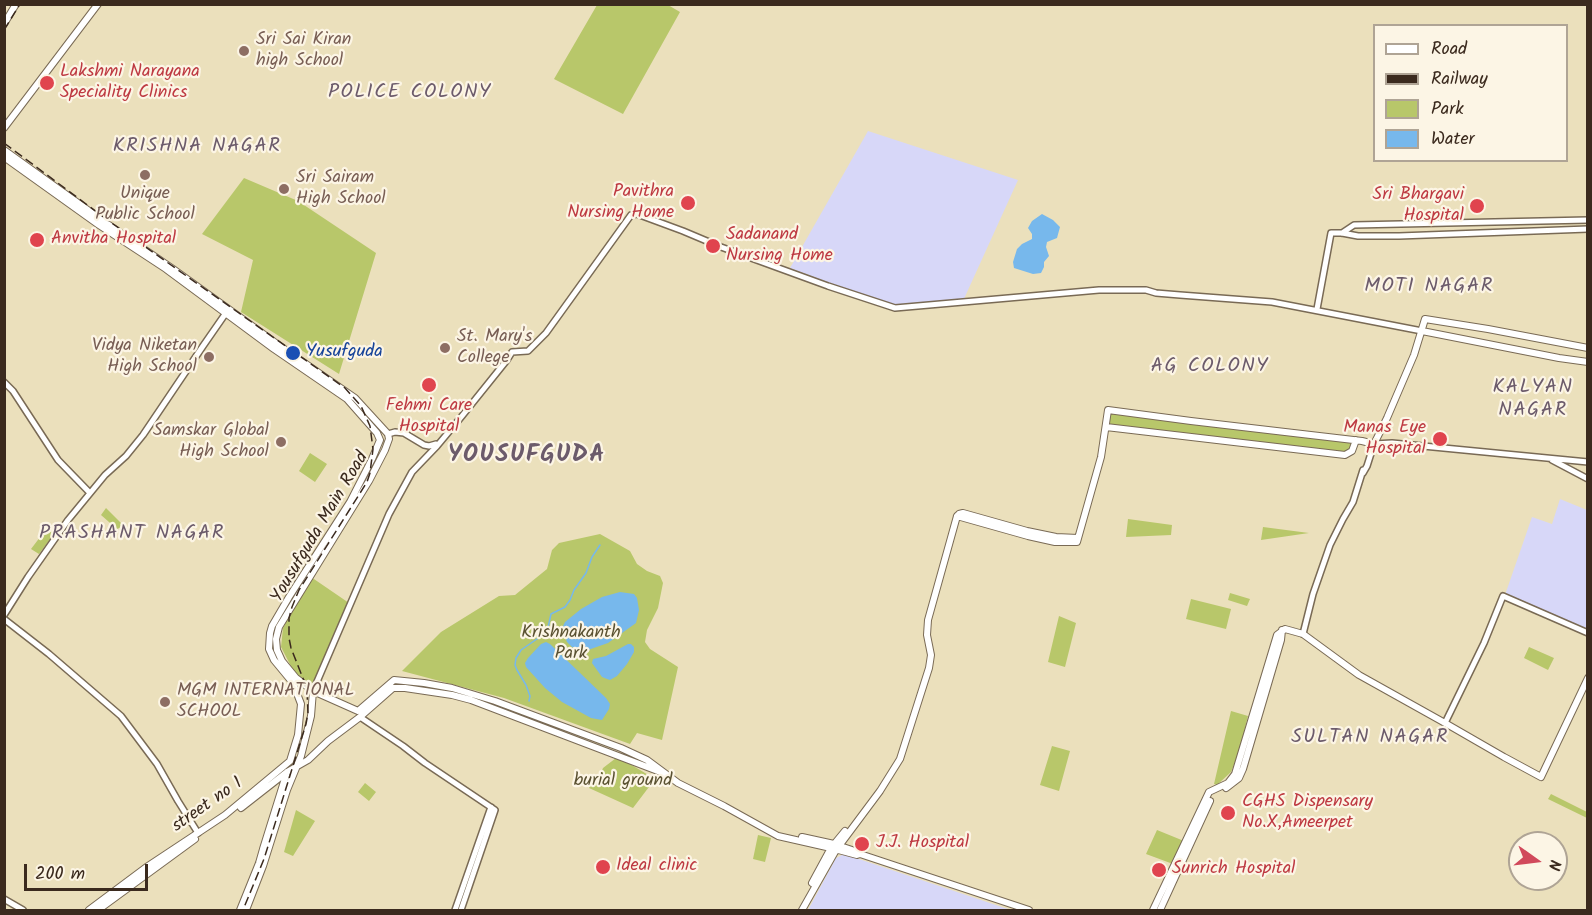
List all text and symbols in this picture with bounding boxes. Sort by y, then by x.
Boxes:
legend [1373,24,1568,162]
place label: Sri Sai Kiran high School [256,30,351,72]
text: Road [1431,35,1467,64]
marker: Sri Sai Kiran high School [237,44,251,58]
place label: Lakshmi Narayana Speciality Clinics [60,62,200,104]
text: Railway [1431,65,1488,94]
marker: Lakshmi Narayana Speciality Clinics [38,74,56,92]
district label: POLICE COLONY [328,82,492,106]
text: Park [1431,95,1464,124]
text: Water [1431,125,1475,154]
district label: KRISHNA NAGAR [113,136,281,160]
marker: Unique Public School [138,168,152,182]
place label: Sri Sairam High School [296,168,386,210]
marker: Sri Sairam High School [277,182,291,196]
place label: Pavithra Nursing Home [567,182,674,224]
place label: Unique Public School [95,184,195,226]
place label: Sri Bhargavi Hospital [1373,185,1464,228]
marker: Pavithra Nursing Home [679,194,697,212]
marker: Sri Bhargavi Hospital [1468,197,1486,215]
place label: Sadanand Nursing Home [726,225,833,268]
place label: Anvitha Hospital [51,229,176,251]
marker: Anvitha Hospital [28,231,46,249]
marker: Sadanand Nursing Home [704,237,722,255]
district label: MOTI NAGAR [1364,276,1494,300]
place label: St. Mary's College [457,327,532,370]
place label: Vidya Niketan High School [92,336,197,378]
marker: St. Mary's College [438,341,452,355]
place label: Yusufguda [306,342,383,364]
marker: Yusufguda [284,344,302,362]
marker: Vidya Niketan High School [202,350,216,364]
district label: AG COLONY [1151,356,1269,380]
marker: Fehmi Care Hospital [420,376,438,394]
district label: KALYAN NAGAR [1492,377,1574,424]
place label: Fehmi Care Hospital [386,396,472,438]
place label: Manas Eye Hospital [1343,418,1426,460]
place label: Samskar Global High School [153,421,269,464]
marker: Manas Eye Hospital [1431,430,1449,448]
marker: Samskar Global High School [274,435,288,449]
district label: YOUSUFGUDA [448,443,606,471]
street label: Yousufguda Main Road [267,449,375,607]
district label: PRASHANT NAGAR [39,523,225,547]
park label: Krishnakanth Park [521,623,621,666]
place label: MGM INTERNATIONAL SCHOOL [177,681,354,724]
marker: MGM INTERNATIONAL SCHOOL [158,695,172,709]
district label: SULTAN NAGAR [1291,727,1449,751]
park label: burial ground [574,771,672,793]
street label: street no 1 [168,774,248,838]
place label: CGHS Dispensary No.X,Ameerpet [1242,792,1373,834]
marker: CGHS Dispensary No.X,Ameerpet [1219,804,1237,822]
north arrow [1508,831,1568,891]
place label: J.J. Hospital [876,833,969,855]
marker: J.J. Hospital [853,835,871,853]
scale bar [27,852,152,890]
place label: Ideal clinic [616,856,697,878]
text: N [1541,857,1567,873]
marker: Ideal clinic [594,858,612,876]
place label: Sunrich Hospital [1172,859,1296,881]
text: 200 m [35,860,85,889]
marker: Sunrich Hospital [1150,861,1168,879]

